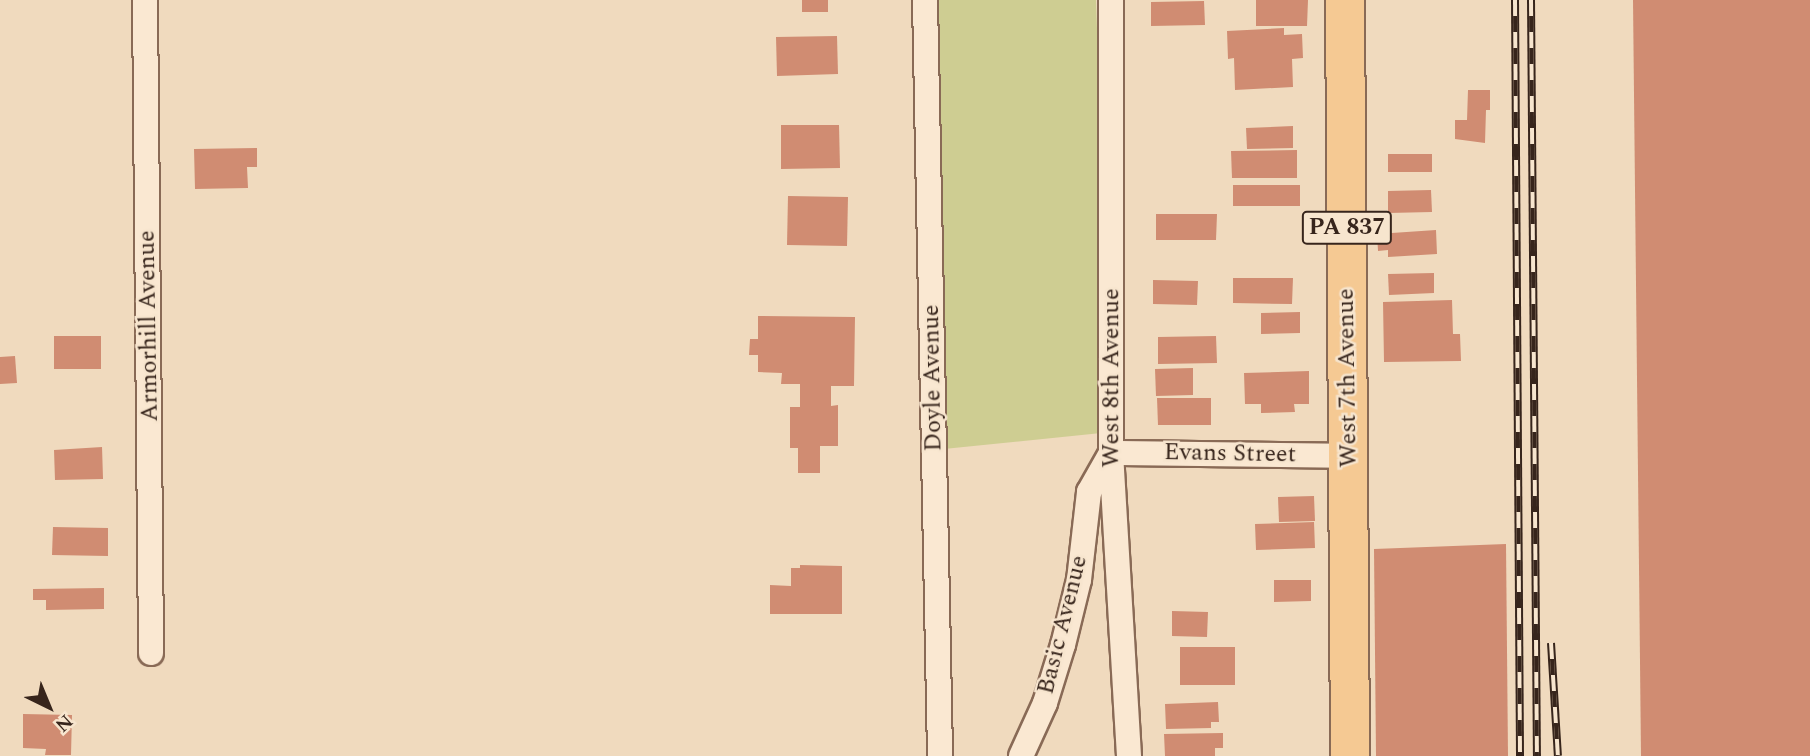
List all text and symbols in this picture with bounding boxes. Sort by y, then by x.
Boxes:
road number: PA 837 [1302,208,1392,247]
street label: Armorhill Avenue [133,230,165,422]
street label: West 7th Avenue [1332,288,1364,468]
street label: West 8th Avenue [1098,289,1126,467]
street label: Doyle Avenue [917,304,949,452]
street label: Evans Street [1164,438,1296,470]
street label: Basic Avenue [1032,553,1094,697]
north arrow [14,672,84,742]
text: N [48,707,79,739]

